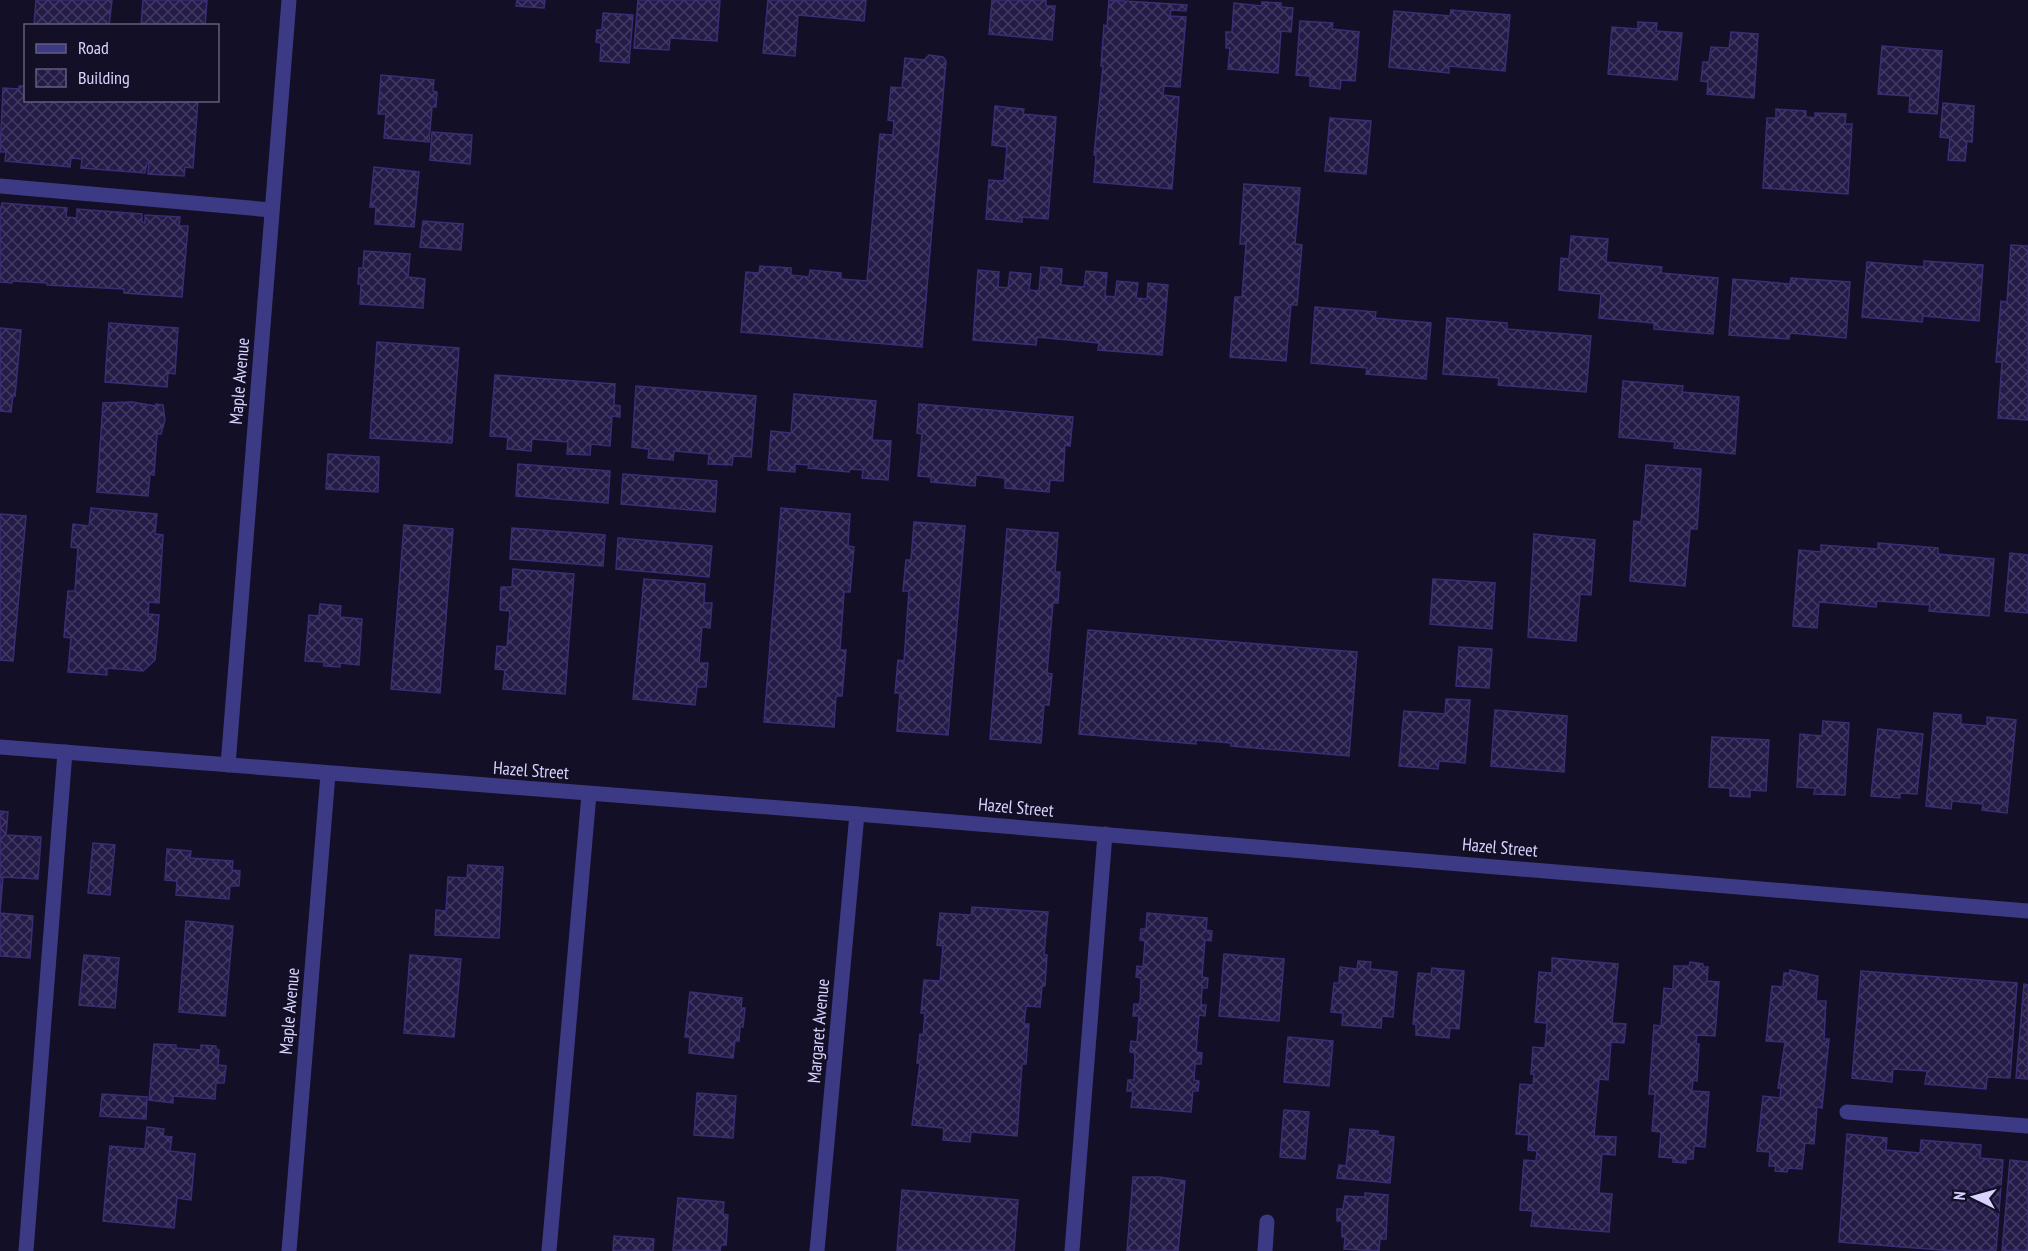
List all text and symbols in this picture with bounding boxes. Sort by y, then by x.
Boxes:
legend [24,24,219,102]
text: Road [78,36,109,59]
text: Building [78,66,130,89]
street label: Maple Avenue [224,337,254,425]
street label: Hazel Street [492,756,570,784]
street label: Hazel Street [977,792,1055,822]
street label: Hazel Street [1461,832,1539,862]
street label: Maple Avenue [274,967,304,1055]
street label: Margaret Avenue [802,978,834,1084]
north arrow [1944,1167,2004,1227]
text: N [1949,1191,1969,1201]

